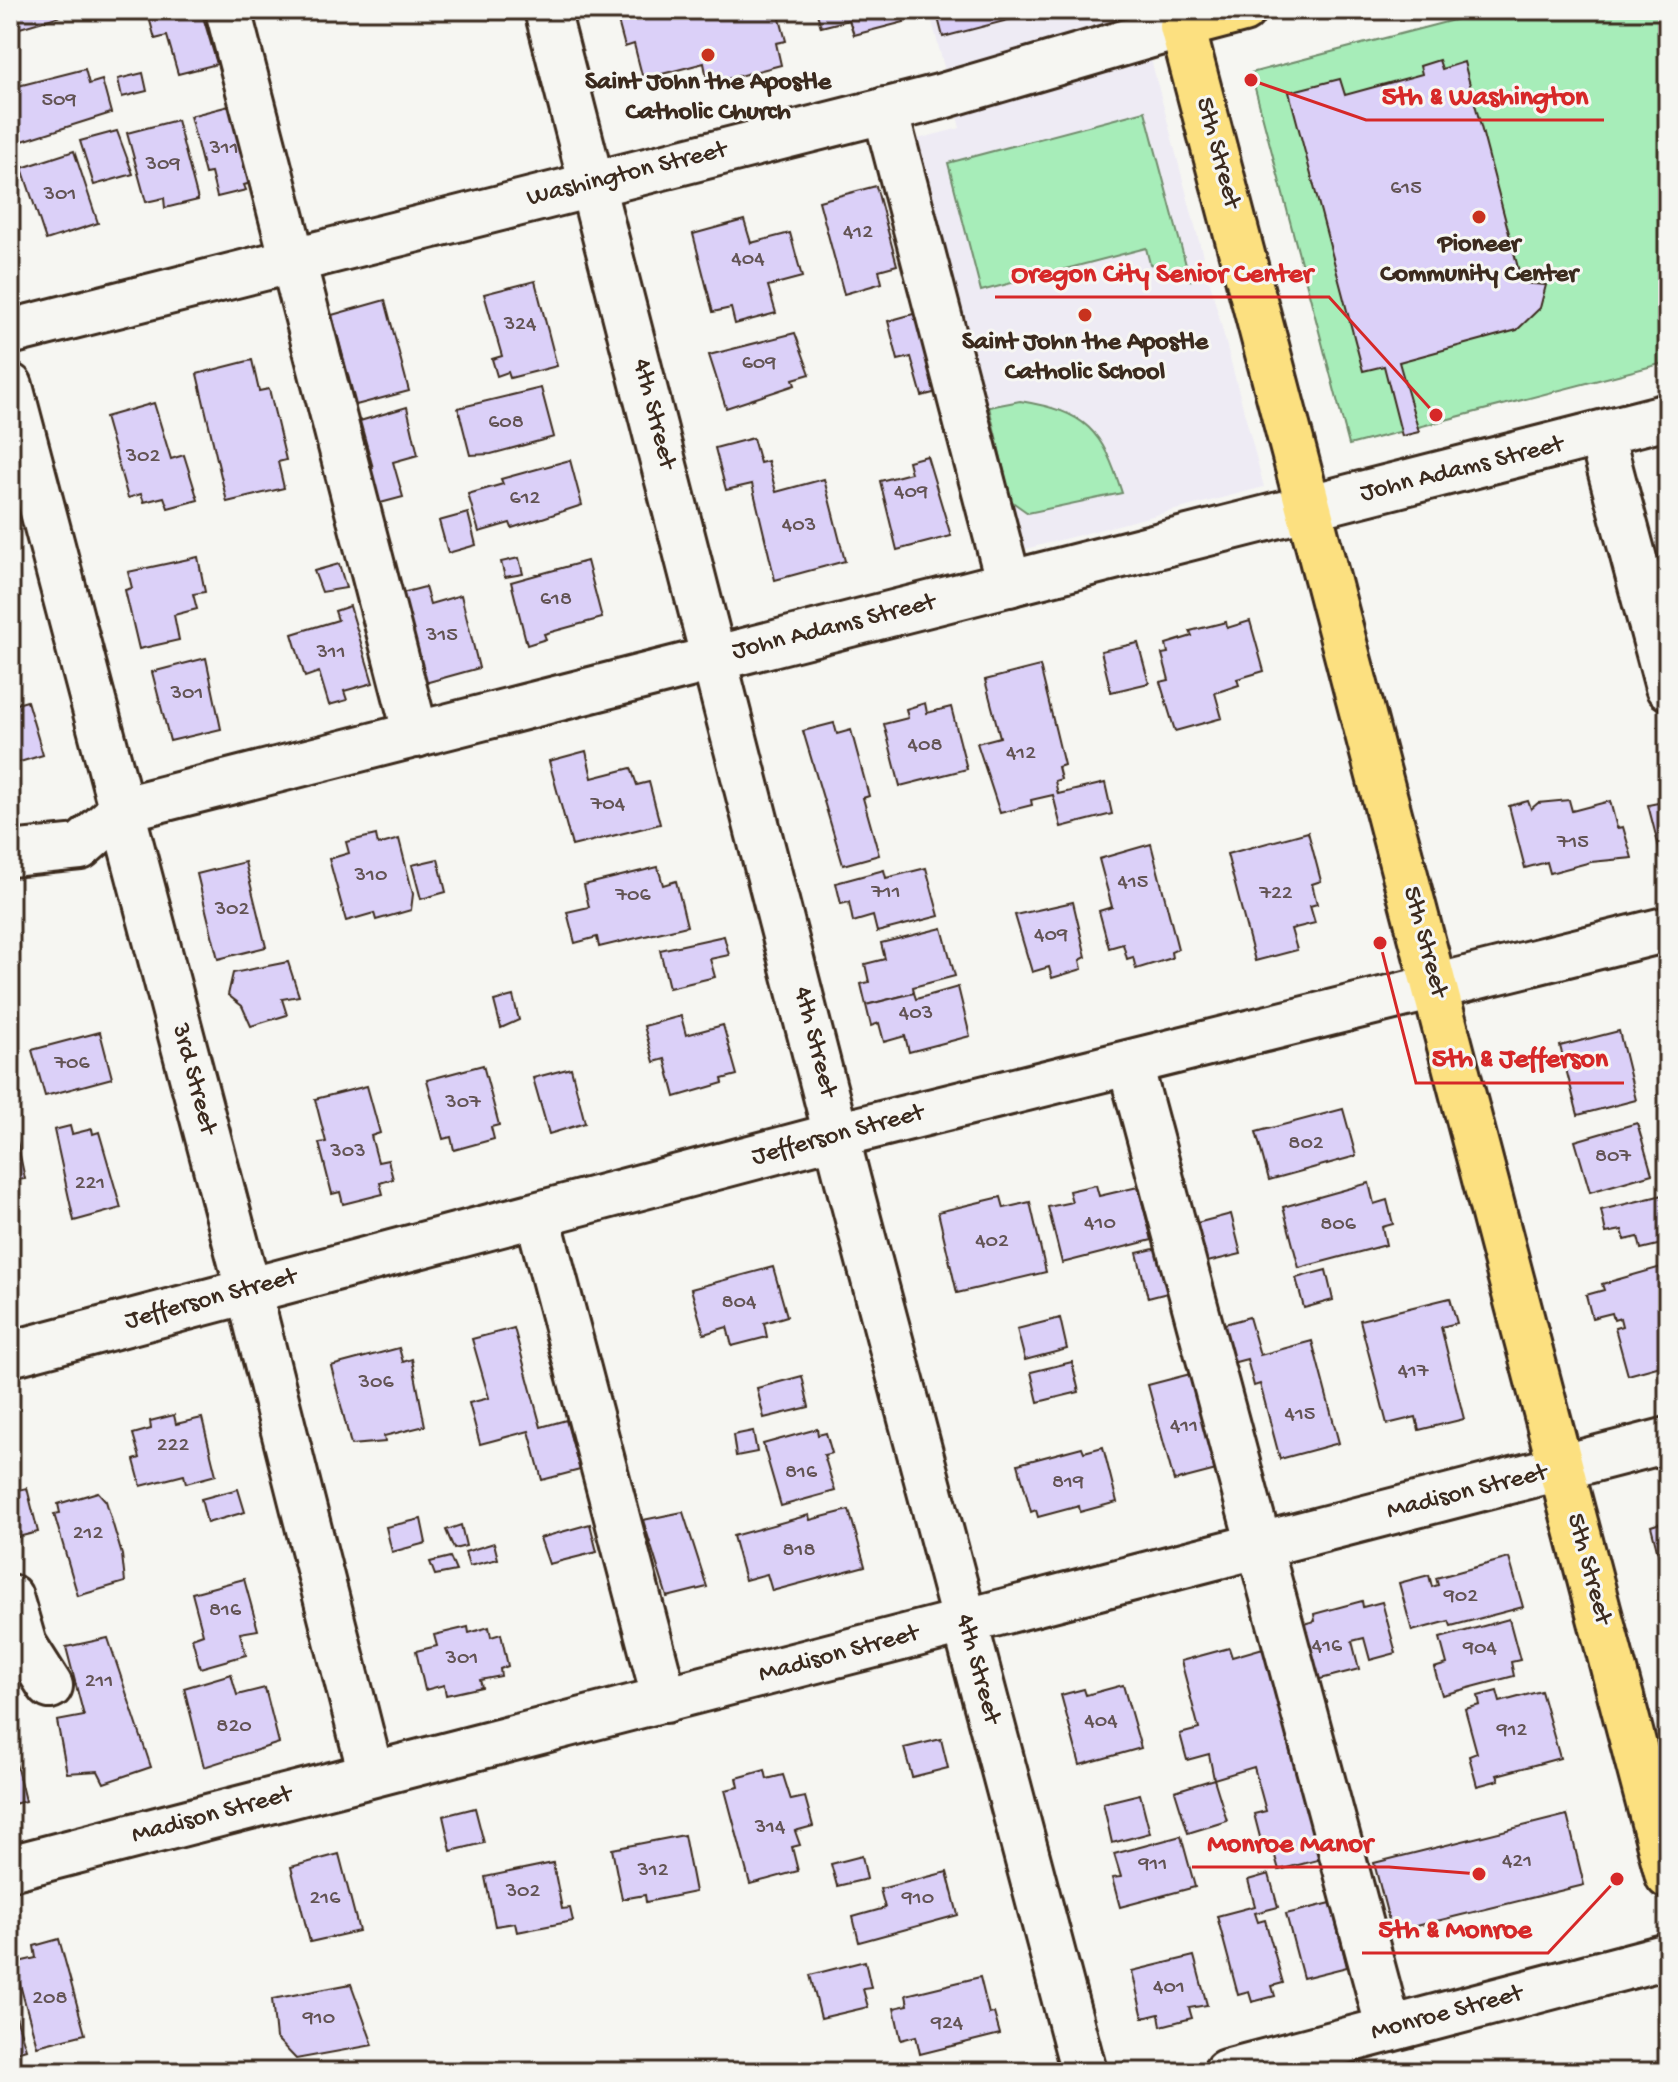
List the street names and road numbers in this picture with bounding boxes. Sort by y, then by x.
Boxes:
street label: 5th Street [1187,94,1247,214]
street label: Washington Street [524,135,732,215]
street label: 4th Street [624,356,682,475]
street label: John Adams Street [1357,429,1569,510]
street label: John Adams Street [729,587,941,668]
street label: 5th Street [1394,883,1454,1003]
street label: 4th Street [785,984,843,1103]
street label: 3rd Street [163,1019,223,1140]
street label: Jefferson Street [749,1098,930,1174]
street label: Jefferson Street [122,1262,303,1338]
street label: Madison Street [1384,1458,1553,1528]
street label: 5th Street [1558,1510,1618,1630]
street label: 4th Street [947,1611,1007,1730]
street label: Madison Street [756,1618,925,1691]
street label: Madison Street [129,1779,298,1852]
street label: Monroe Street [1368,1978,1528,2049]

